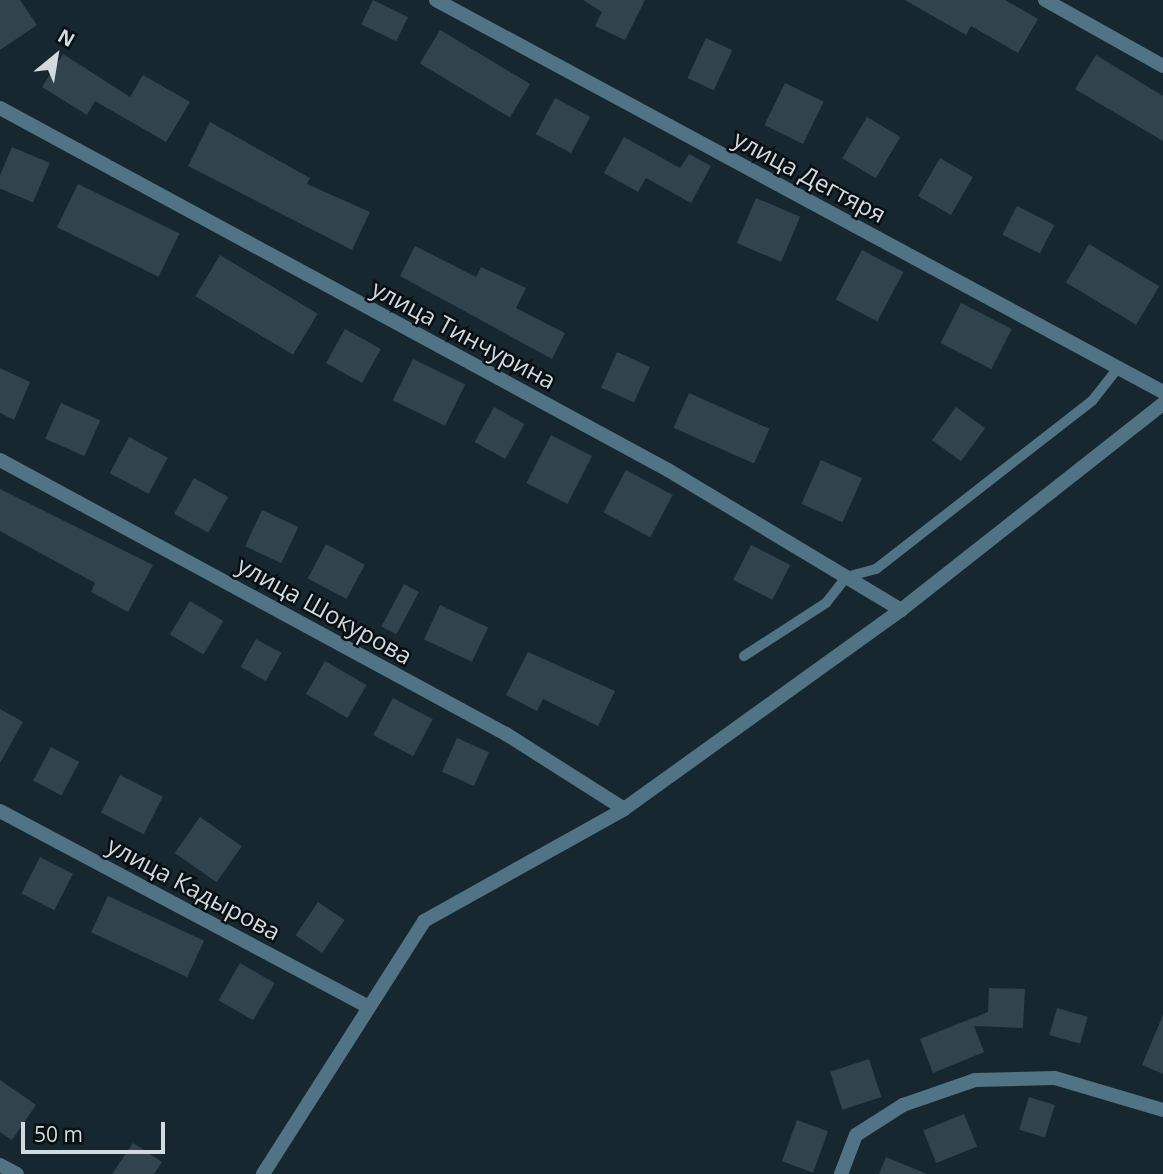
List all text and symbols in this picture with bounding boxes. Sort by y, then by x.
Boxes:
north arrow [21,21,91,91]
text: N [53,23,80,53]
street label: улица Дегтяря [729,124,891,228]
street label: улица Тинчурина [367,273,561,395]
street label: улица Шокурова [233,550,417,670]
street label: улица Кадырова [102,830,286,946]
scale bar [24,1108,168,1152]
text: 50 m [34,1120,83,1148]

